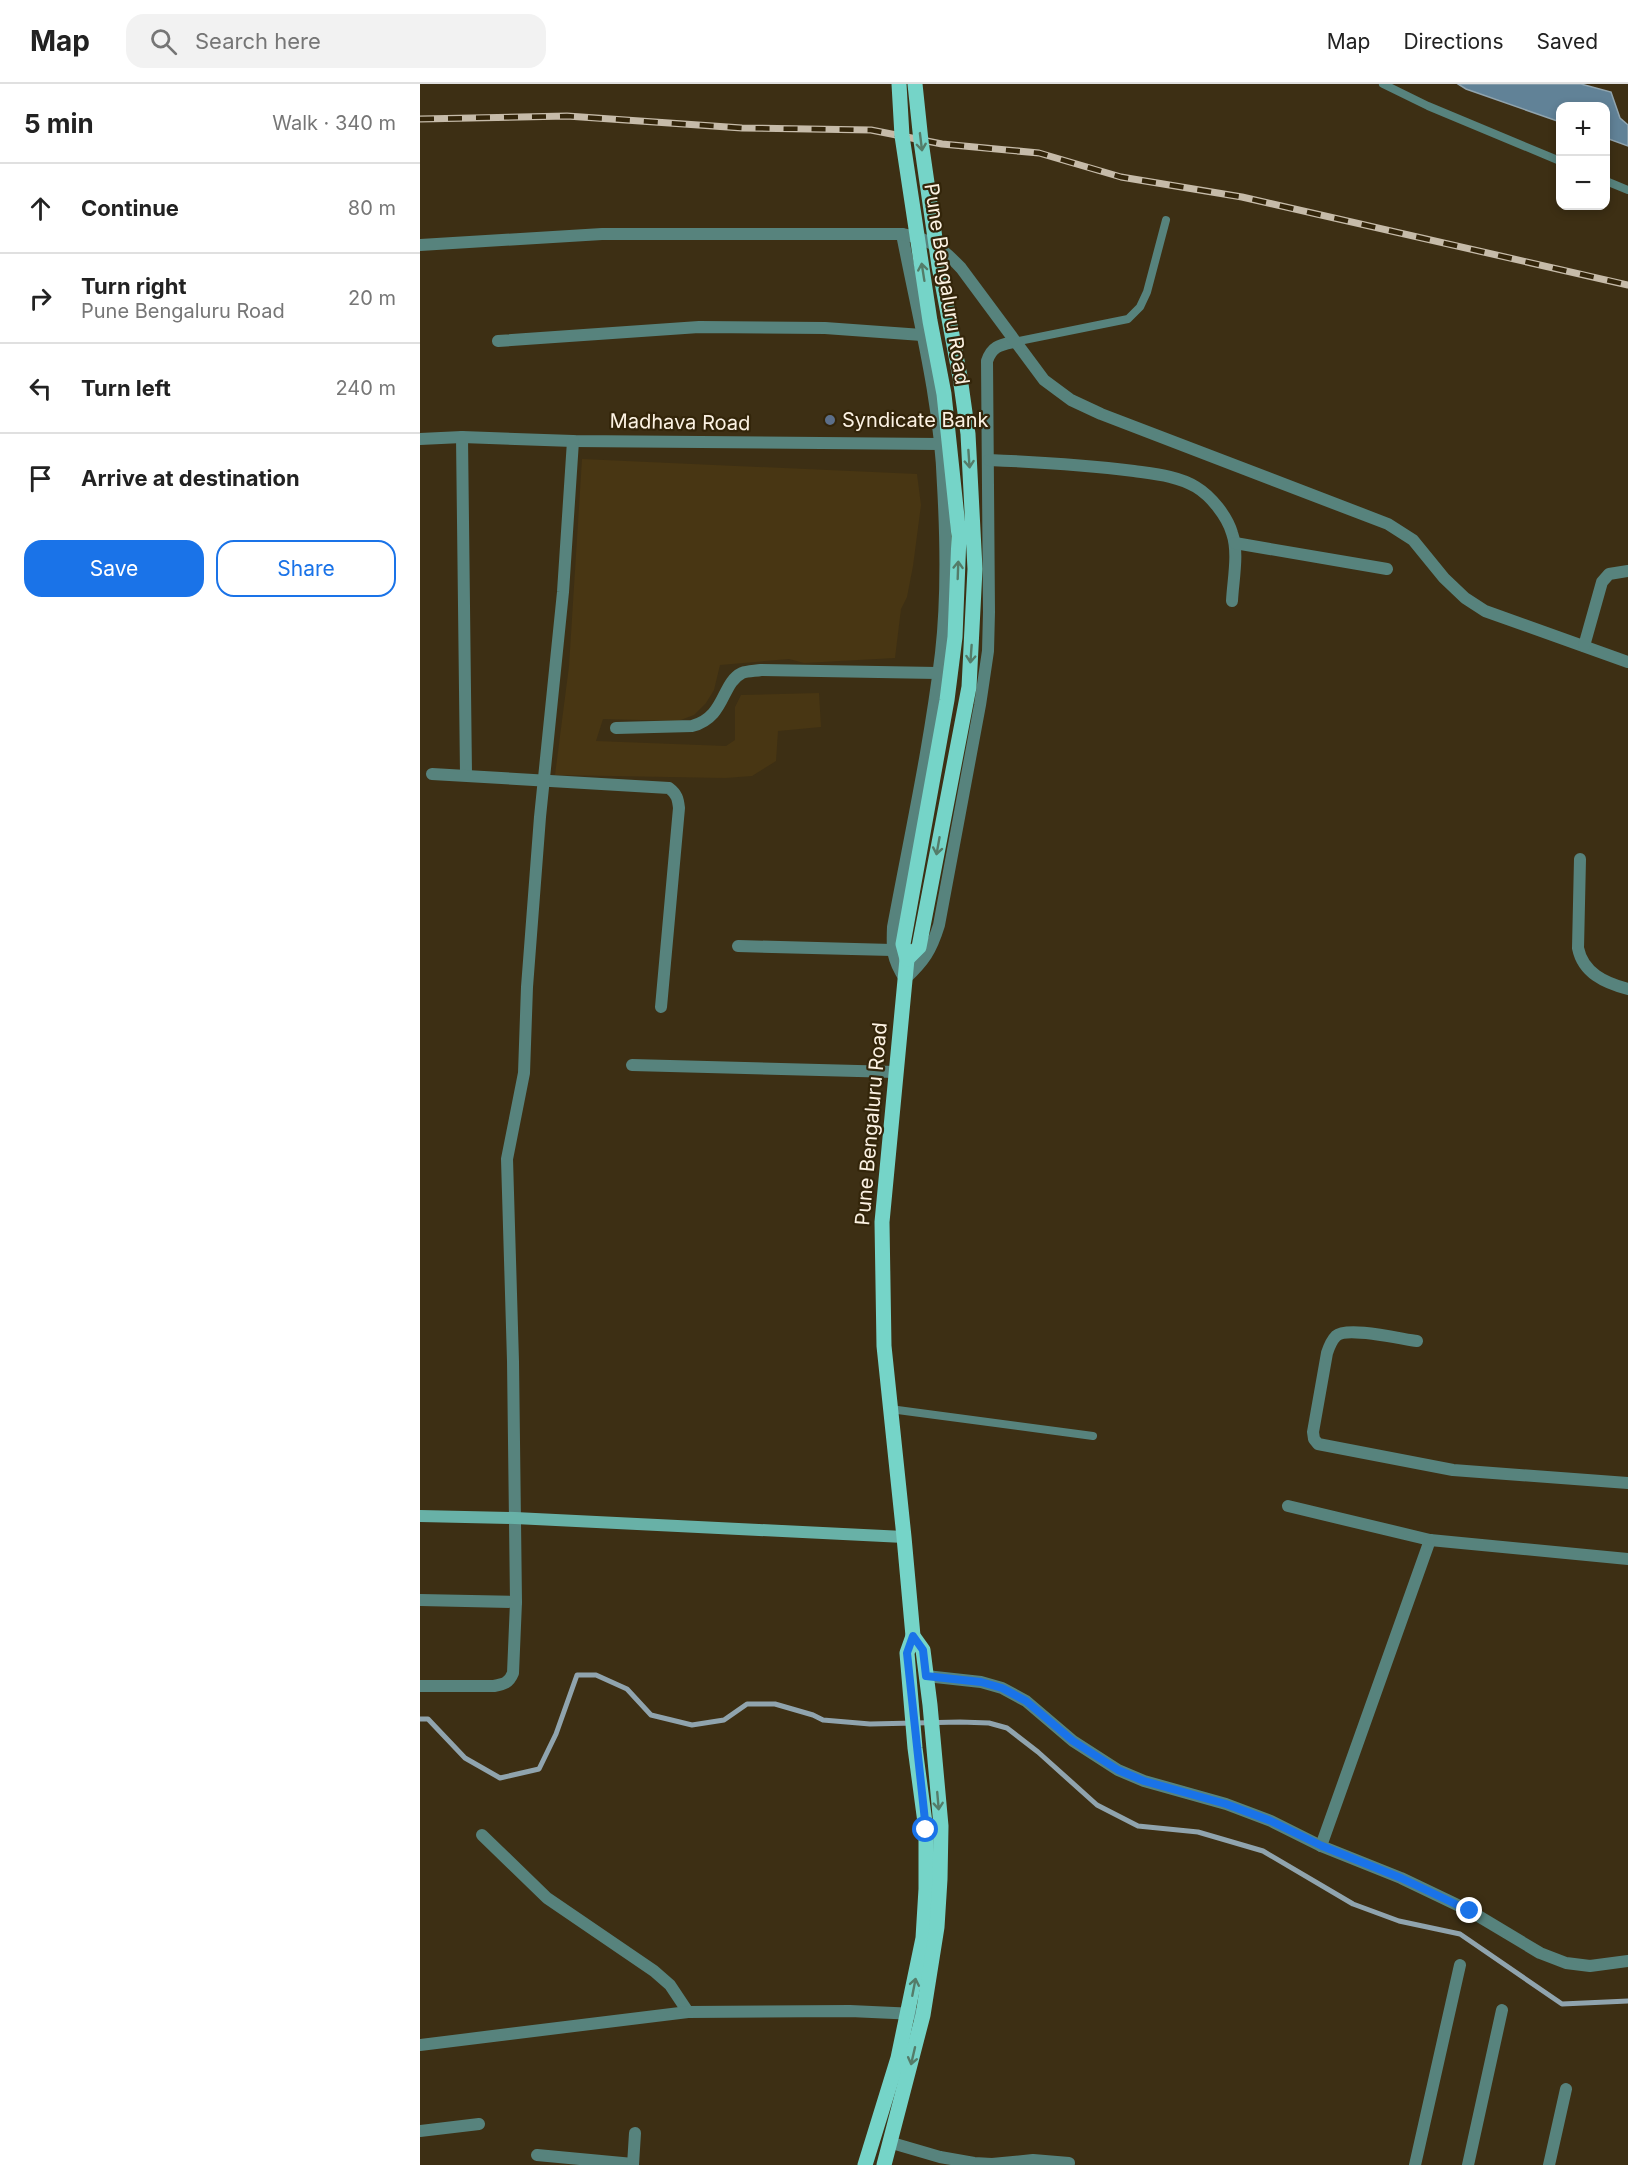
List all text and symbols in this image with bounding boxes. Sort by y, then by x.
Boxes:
search box [126,14,546,68]
text: Map [30,24,90,58]
icon: search [147,25,180,58]
text: Search here [195,28,321,54]
text: Map [1327,29,1370,54]
text: Directions [1403,29,1504,54]
text: Saved [1537,29,1598,54]
map controls [1556,102,1610,210]
button: + [1556,102,1610,156]
text: 5 min [24,108,94,139]
text: Walk · 340 m [272,111,396,135]
one-way arrow [916,132,927,152]
button: − [1556,156,1610,210]
street label: Pune Bengaluru Road [919,182,975,386]
icon: ahead [24,192,57,225]
text: Continue [81,195,179,221]
text: 80 m [348,196,396,220]
one-way arrow [917,263,928,283]
text: Turn right [81,273,187,299]
icon: right [24,282,57,315]
text: 20 m [348,286,396,310]
text: Pune Bengaluru Road [81,299,285,323]
icon: left [24,372,57,405]
text: Turn left [81,375,171,401]
text: 240 m [335,376,396,400]
place label: Syndicate Bank [842,408,989,432]
street label: Madhava Road [610,409,750,435]
marker: Syndicate Bank [823,413,837,427]
one-way arrow [964,449,975,469]
icon: arrive [24,462,57,495]
text: Arrive at destination [81,465,300,491]
button: Save [24,540,204,597]
button: Share [216,540,396,597]
one-way arrow [952,560,964,580]
one-way arrow [966,644,977,664]
one-way arrow [932,836,943,855]
street label: Pune Bengaluru Road [850,1022,892,1226]
one-way arrow [933,1790,944,1810]
route start [912,1816,938,1842]
route end [1456,1897,1482,1923]
one-way arrow [909,1978,920,1997]
one-way arrow [907,2046,919,2065]

